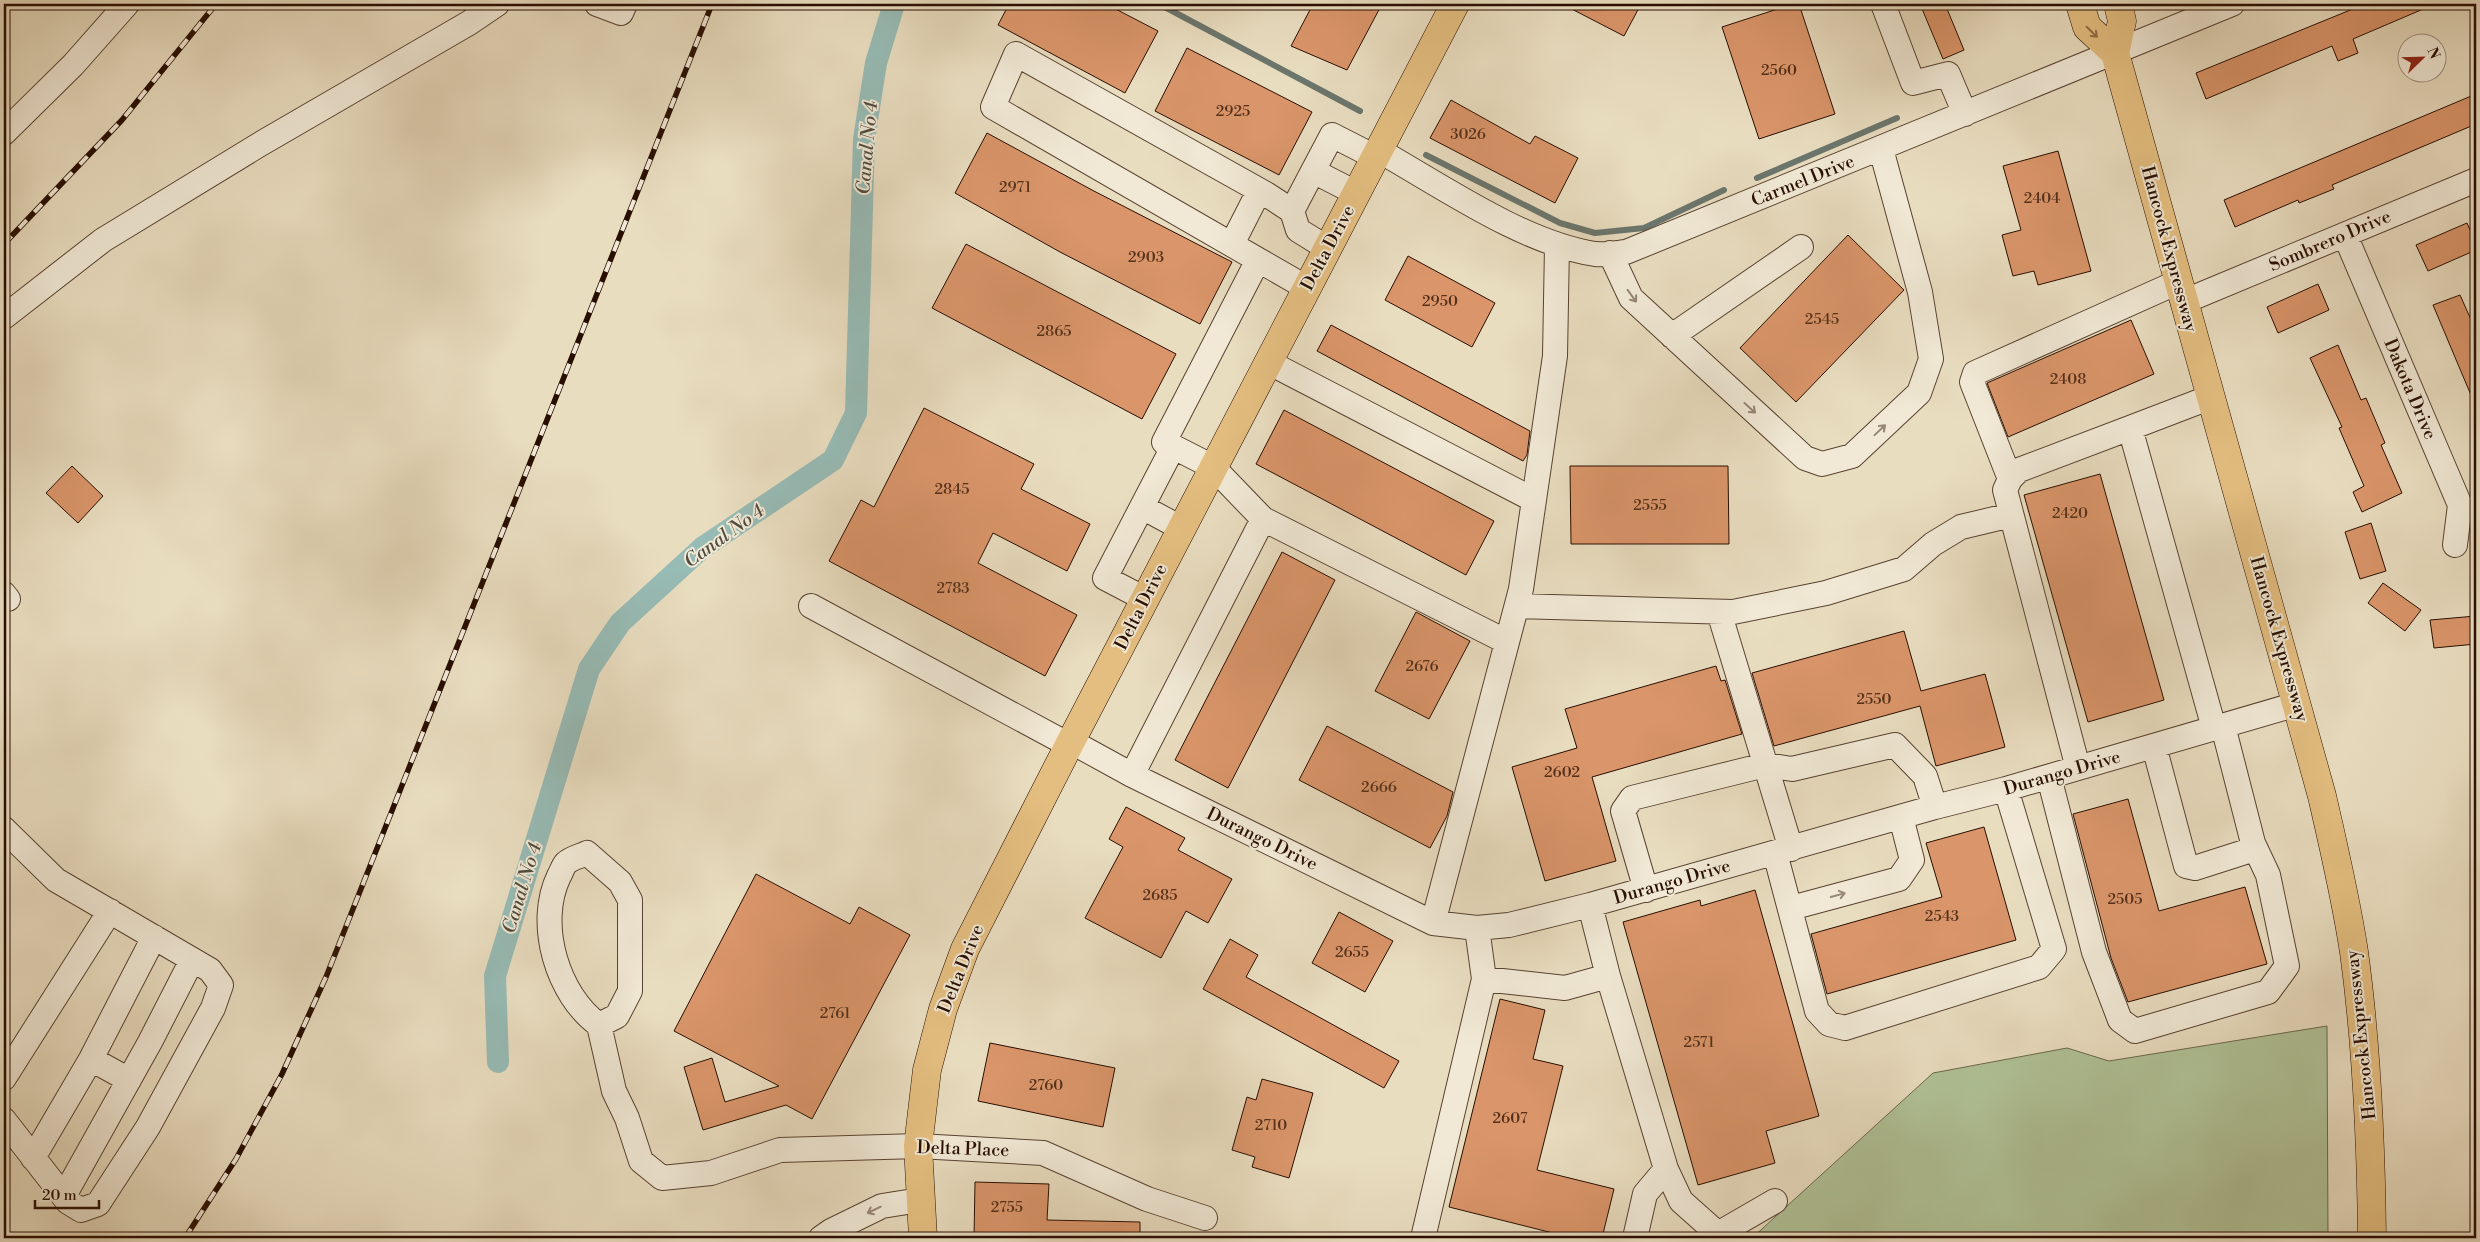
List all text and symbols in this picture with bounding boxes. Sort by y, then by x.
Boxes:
one-way arrow [2086,26,2098,38]
north arrow [2398,32,2448,82]
text: N [2423,45,2443,62]
house number: 2560 [1761,61,1797,80]
water label: Canal No 4 [851,100,883,196]
house number: 2925 [1216,102,1250,121]
house number: 3026 [1450,125,1486,144]
street label: Carmel Drive [1748,150,1858,212]
street label: Hancock Expressway [2136,164,2202,335]
house number: 2971 [999,178,1032,197]
house number: 2404 [2024,189,2060,208]
street label: Delta Drive [1296,201,1360,295]
street label: Sombrero Drive [2265,205,2395,277]
house number: 2903 [1128,248,1164,267]
one-way arrow [1627,289,1637,303]
house number: 2950 [1422,292,1458,311]
house number: 2545 [1805,310,1839,329]
house number: 2865 [1036,322,1072,341]
street label: Dakota Drive [2378,335,2442,443]
house number: 2408 [2050,370,2086,389]
one-way arrow [1743,402,1756,414]
one-way arrow [1874,424,1887,436]
house number: 2845 [934,480,970,499]
house number: 2555 [1633,496,1667,515]
water label: Canal No 4 [679,499,769,573]
house number: 2420 [2052,504,2088,523]
street label: Hancock Expressway [2244,554,2314,724]
street label: Delta Drive [1109,560,1173,654]
house number: 2783 [936,579,970,598]
house number: 2676 [1405,657,1439,676]
house number: 2550 [1856,690,1892,709]
street label: Durango Drive [2001,745,2123,801]
house number: 2602 [1544,763,1580,782]
house number: 2666 [1361,778,1397,797]
street label: Durango Drive [1203,802,1321,876]
water label: Canal No 4 [497,839,547,936]
street label: Durango Drive [1611,854,1733,910]
house number: 2685 [1142,886,1178,905]
one-way arrow [1829,890,1845,899]
house number: 2505 [2107,890,2143,909]
house number: 2543 [1925,907,1959,926]
street label: Delta Drive [933,921,989,1017]
house number: 2655 [1335,943,1369,962]
street label: Hancock Expressway [2341,949,2381,1121]
house number: 2761 [820,1004,851,1023]
house number: 2571 [1684,1033,1715,1052]
house number: 2760 [1029,1076,1063,1095]
house number: 2607 [1493,1109,1528,1128]
house number: 2710 [1255,1116,1287,1135]
street label: Delta Place [916,1136,1010,1162]
scale bar [35,1177,99,1209]
text: 20 m [42,1186,77,1205]
house number: 2755 [991,1198,1023,1217]
one-way arrow [867,1206,882,1215]

